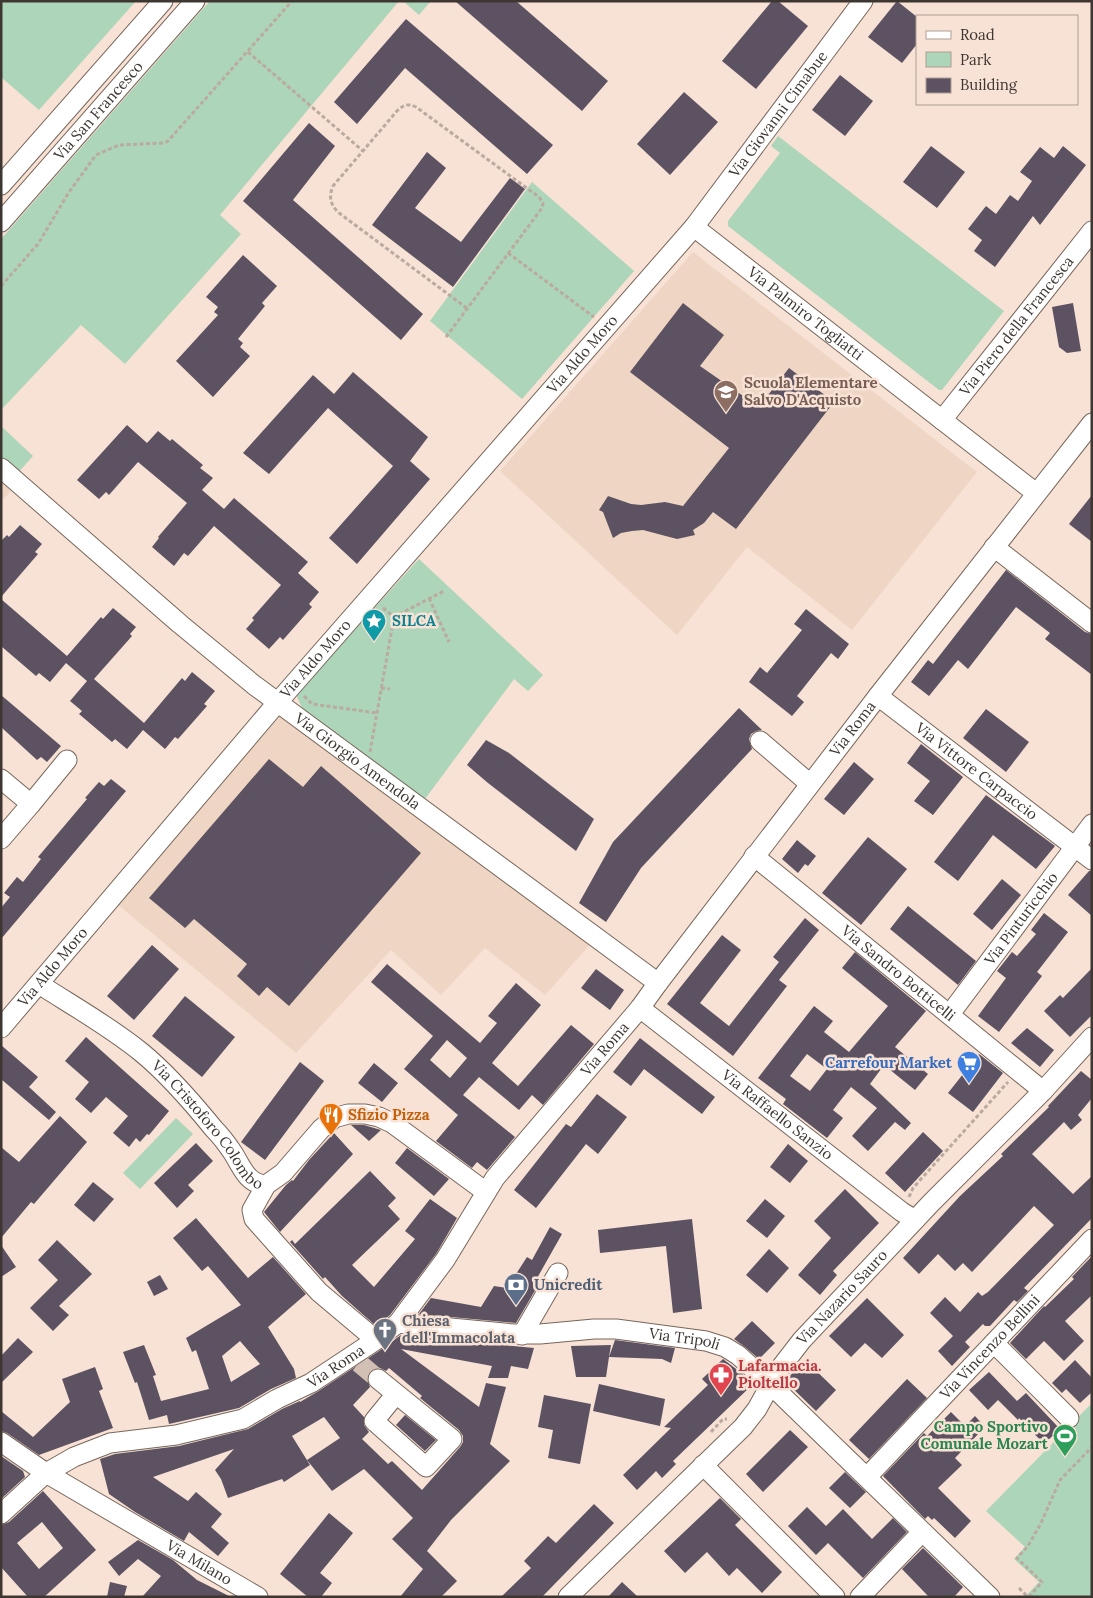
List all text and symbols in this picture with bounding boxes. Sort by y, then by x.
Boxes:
legend [916,15,1078,105]
text: Road [960,25,995,44]
street label: Via Giovanni Cimabue [724,47,831,182]
text: Park [960,50,991,69]
street label: Via San Francesco [49,57,147,165]
text: Building [960,75,1018,94]
street label: Via Piero della Francesca [954,252,1078,400]
street label: Via Palmiro Togliatti [743,262,867,364]
street label: Via Aldo Moro [542,311,622,398]
place label: Scuola Elementare Salvo D'Acquisto [744,373,878,409]
school or university icon: Scuola Elementare Salvo D'Acquisto [713,379,739,413]
place icon: SILCA [361,608,387,642]
place label: SILCA [392,611,436,630]
street label: Via Aldo Moro [275,615,355,703]
street label: Via Roma [825,697,880,761]
street label: Via Giorgio Amendola [290,708,425,814]
street label: Via Vittore Carpaccio [911,718,1042,824]
street label: Via Pinturicchio [979,868,1062,969]
street label: Via Sandro Botticelli [837,920,960,1025]
street label: Via Aldo Moro [13,923,92,1011]
street label: Via Roma [576,1018,633,1080]
supermarket icon: Carrefour Market [956,1050,982,1084]
place label: Carrefour Market [825,1053,953,1072]
street label: Via Cristoforo Colombo [147,1055,266,1193]
street label: Via Raffaello Sanzio [717,1065,837,1164]
restaurant icon: Sfizio Pizza [318,1102,344,1136]
place label: Sfizio Pizza [348,1105,430,1124]
street label: Via Nazario Sauro [792,1245,891,1349]
bank icon: Unicredit [503,1272,529,1306]
place label: Unicredit [534,1275,603,1294]
street label: Via Vincenzo Bellini [935,1290,1044,1404]
place label: Chiesa dell'Immacolata [402,1311,515,1347]
church icon: Chiesa dell'Immacolata [372,1317,398,1351]
street label: Via Tripoli [647,1323,723,1354]
street label: Via Roma [303,1340,368,1392]
place label: Lafarmacia. Pioltello [738,1356,822,1392]
pharmacy icon: Lafarmacia. Pioltello [708,1362,734,1396]
place label: Campo Sportivo Comunale Mozart [920,1417,1049,1453]
sports icon: Campo Sportivo Comunale Mozart [1052,1423,1078,1457]
street label: Via Milano [162,1535,236,1589]

